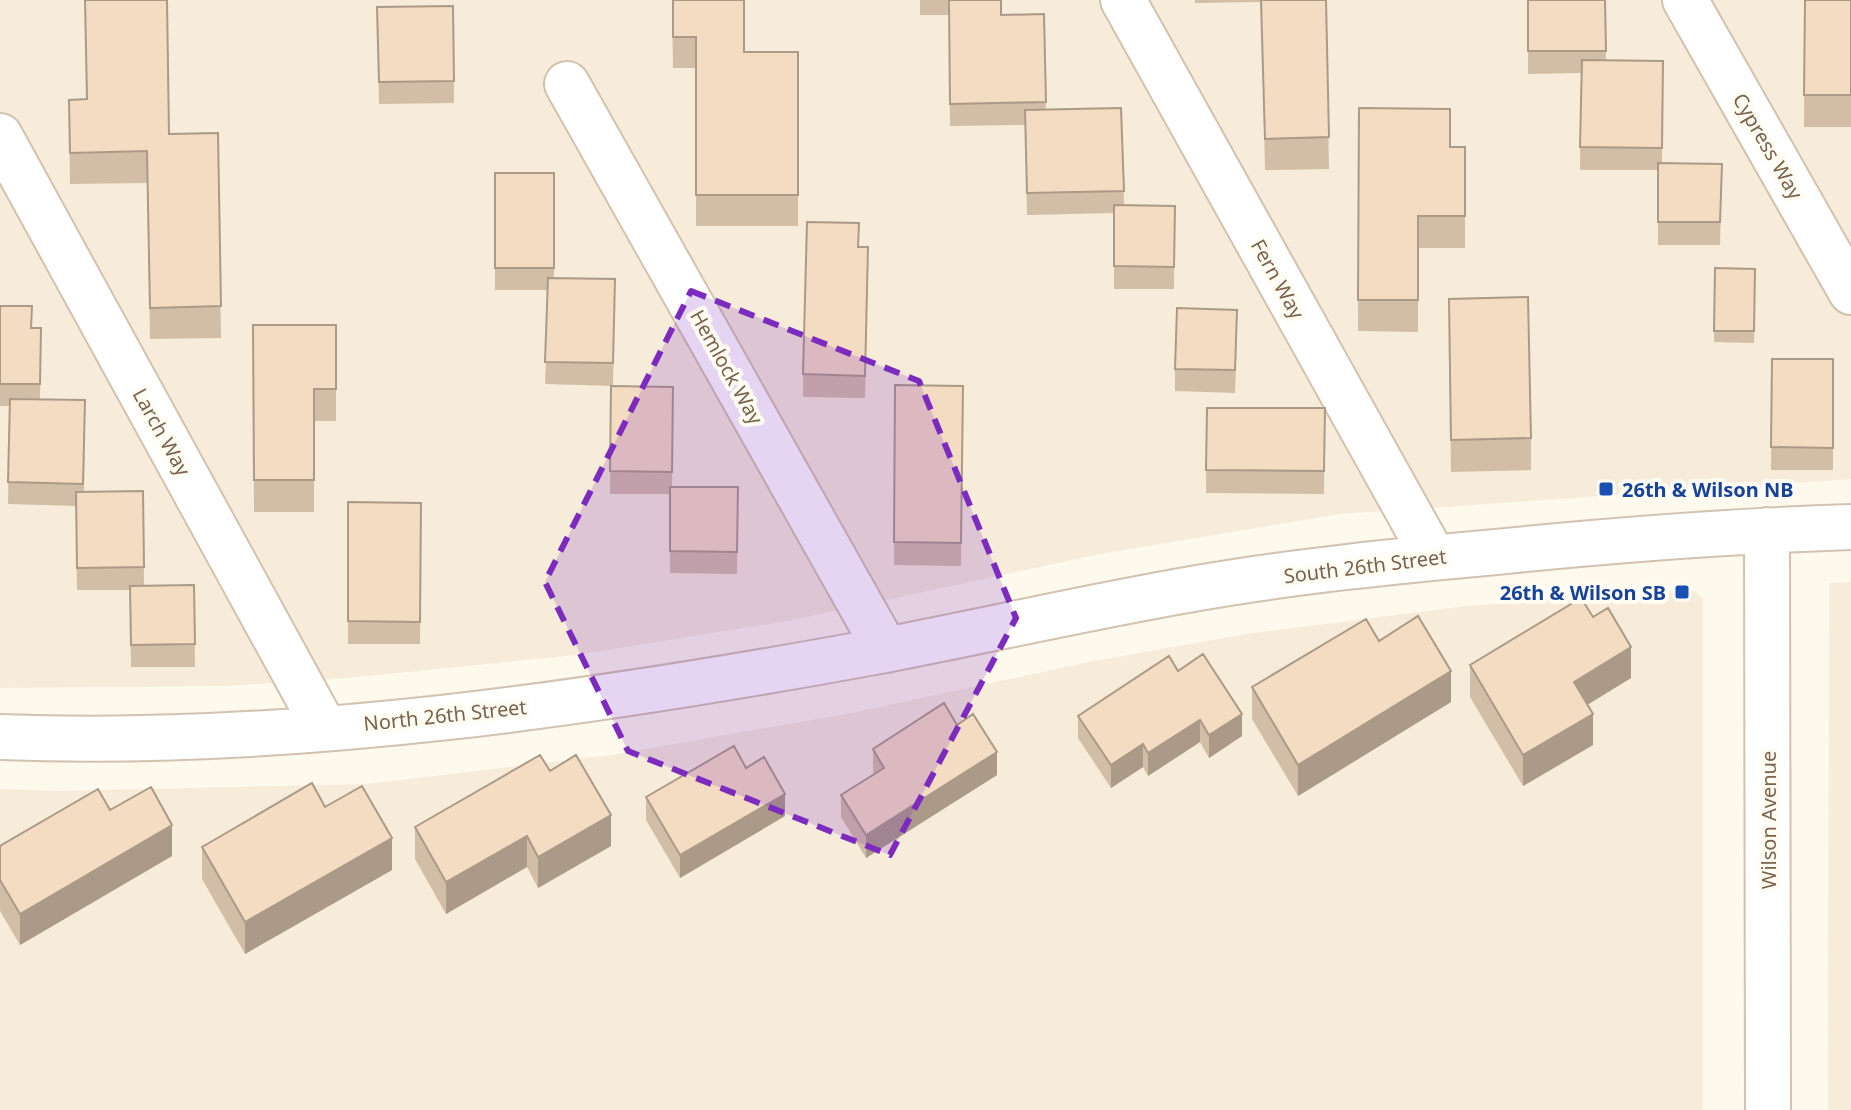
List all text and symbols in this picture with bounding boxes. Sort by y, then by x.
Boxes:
street label: Cypress Way [1727,88,1810,205]
street label: Fern Way [1245,234,1311,324]
street label: Hemlock Way [684,305,770,430]
street label: Larch Way [127,383,198,481]
place label: 26th & Wilson NB [1622,476,1794,503]
marker: 26th & Wilson NB [1597,480,1615,498]
street label: South 26th Street [1282,543,1448,589]
place label: 26th & Wilson SB [1500,579,1666,606]
marker: 26th & Wilson SB [1673,583,1691,601]
street label: North 26th Street [362,693,528,737]
street label: Wilson Avenue [1755,751,1782,889]

